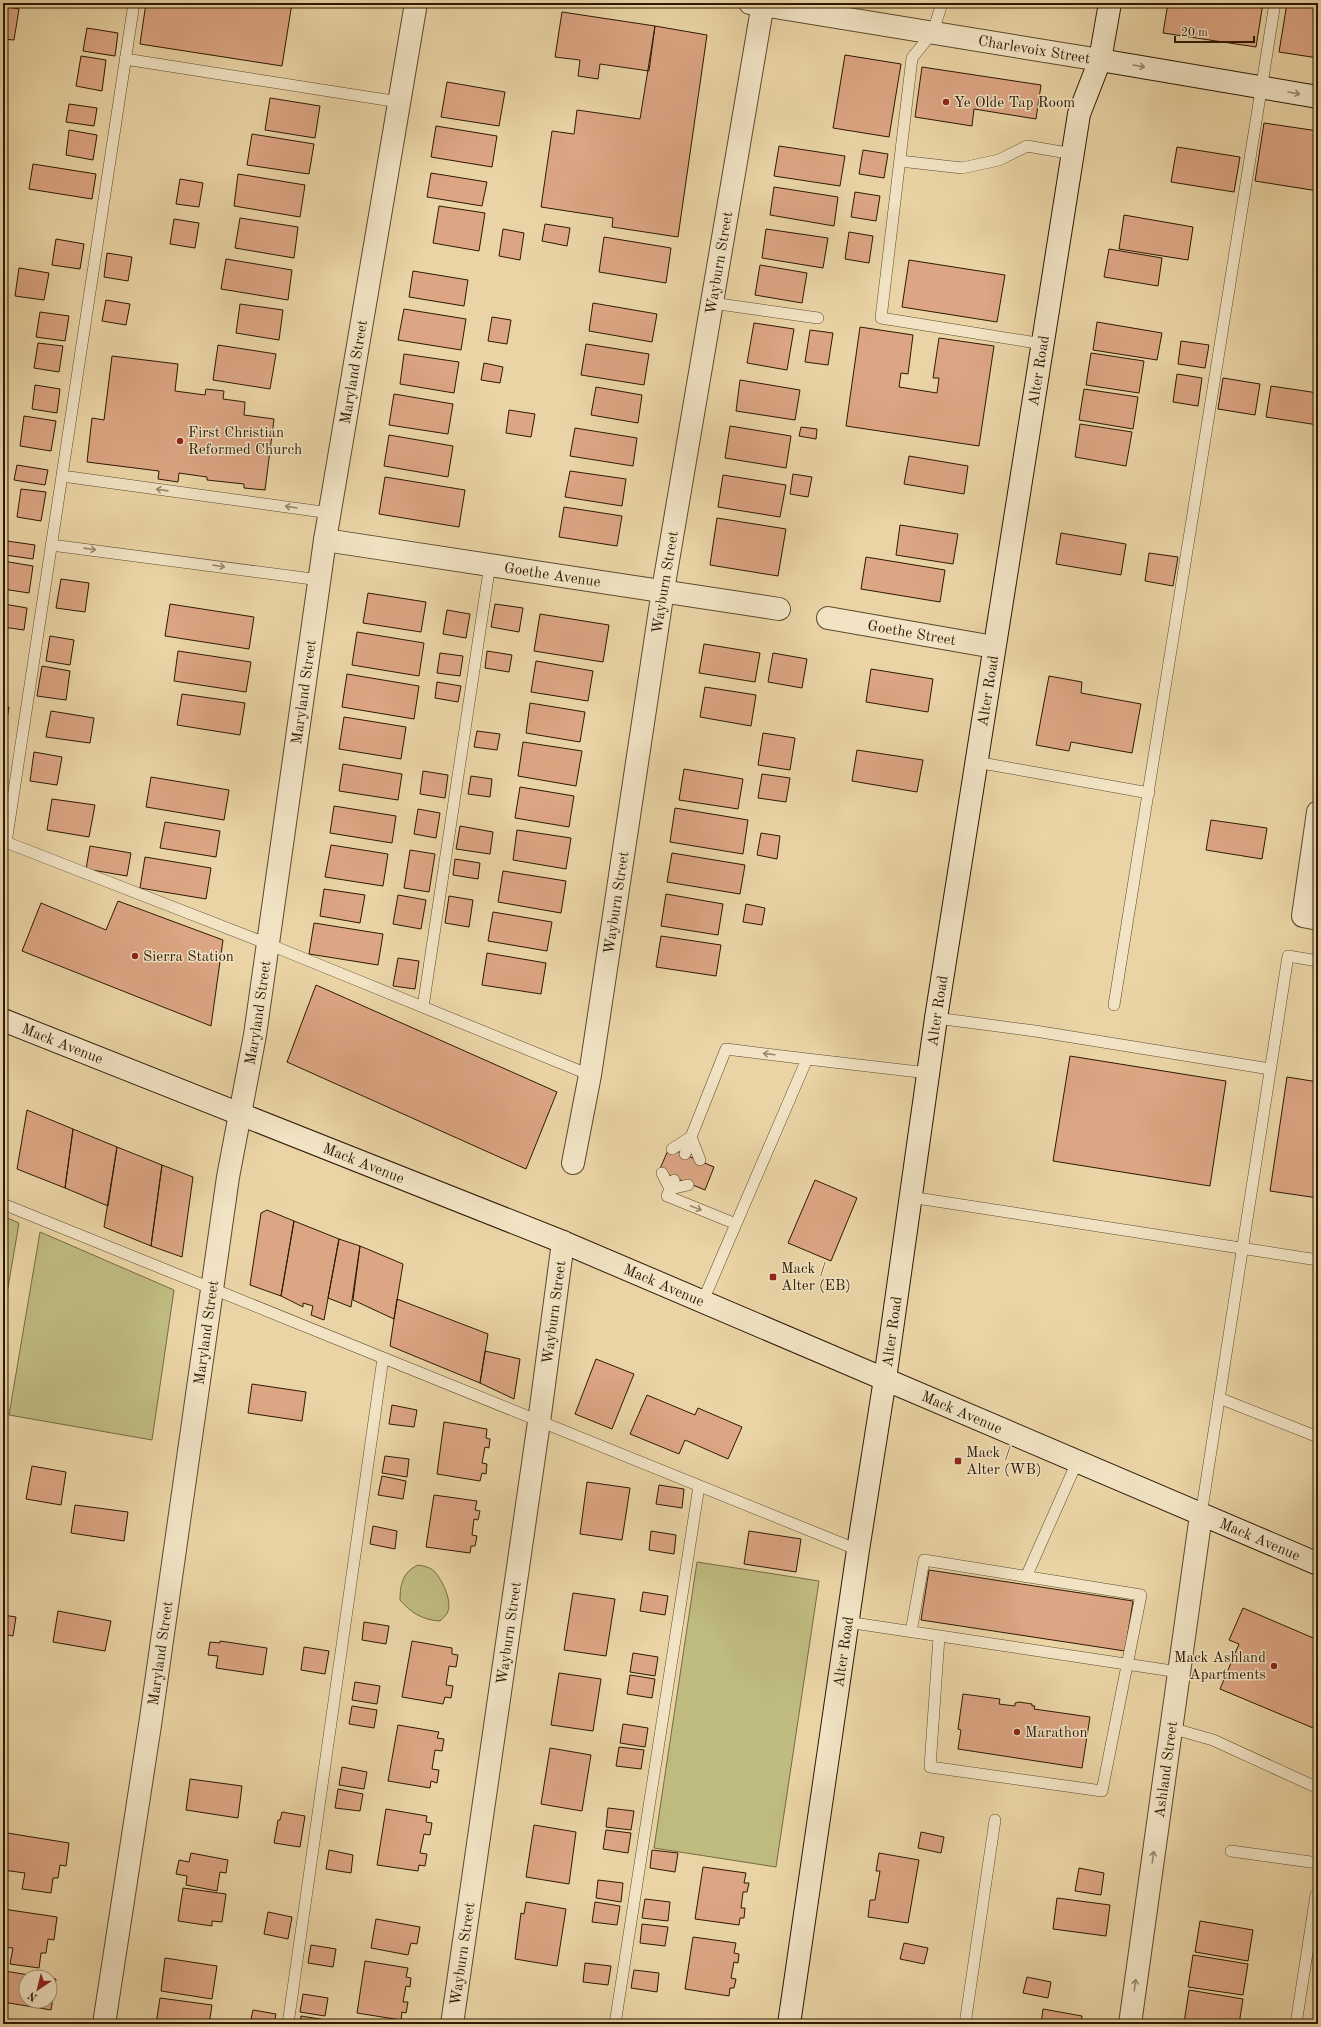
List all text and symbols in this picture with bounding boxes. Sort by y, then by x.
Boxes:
scale bar [1175,18,1254,44]
text: 20 m [1181,27,1208,39]
street label: Charlevoix Street [977,34,1091,67]
one-way arrow [1132,62,1145,70]
one-way arrow [1288,89,1301,97]
place label: Ye Olde Tap Room [954,96,1075,111]
marker: Ye Olde Tap Room [941,97,951,107]
street label: Wayburn Street [704,211,736,316]
street label: Maryland Street [339,319,371,425]
street label: Alter Road [1027,334,1053,407]
place label: First Christian Reformed Church [188,426,302,458]
marker: First Christian Reformed Church [175,436,185,446]
one-way arrow [156,486,169,494]
one-way arrow [285,504,298,511]
street label: Wayburn Street [651,530,682,635]
one-way arrow [83,546,96,553]
street label: Goethe Avenue [503,561,602,591]
one-way arrow [212,563,225,570]
street label: Goethe Street [866,619,957,649]
street label: Maryland Street [290,639,320,746]
street label: Alter Road [976,654,1002,728]
street label: Wayburn Street [602,850,633,955]
place label: Sierra Station [143,950,234,965]
marker: Sierra Station [130,951,140,961]
street label: Maryland Street [243,960,274,1067]
street label: Alter Road [926,974,952,1047]
street label: Mack Avenue [19,1022,105,1068]
one-way arrow [763,1050,776,1058]
street label: Mack Avenue [320,1142,406,1187]
one-way arrow [690,1204,702,1212]
street label: Wayburn Street [541,1260,569,1365]
place label: Mack / Alter (EB) [781,1262,851,1294]
street label: Mack Avenue [621,1263,706,1310]
marker: Mack / Alter (EB) [768,1272,778,1282]
street label: Maryland Street [192,1279,222,1386]
street label: Alter Road [881,1295,906,1368]
street label: Mack Avenue [919,1390,1004,1437]
place label: Mack / Alter (WB) [966,1446,1041,1478]
marker: Mack / Alter (WB) [953,1456,963,1466]
street label: Mack Avenue [1217,1517,1302,1564]
street label: Wayburn Street [495,1581,525,1686]
street label: Maryland Street [147,1600,177,1707]
street label: Alter Road [832,1616,857,1689]
place label: Mack Ashland Apartments [1174,1651,1266,1683]
marker: Mack Ashland Apartments [1269,1661,1279,1671]
street label: Ashland Street [1153,1720,1181,1819]
place label: Marathon [1025,1726,1088,1741]
marker: Marathon [1012,1727,1022,1737]
one-way arrow [1149,1851,1157,1864]
street label: Wayburn Street [449,1901,478,2006]
north arrow [18,1969,58,2009]
one-way arrow [1131,1979,1139,1992]
text: N [26,1989,40,2003]

